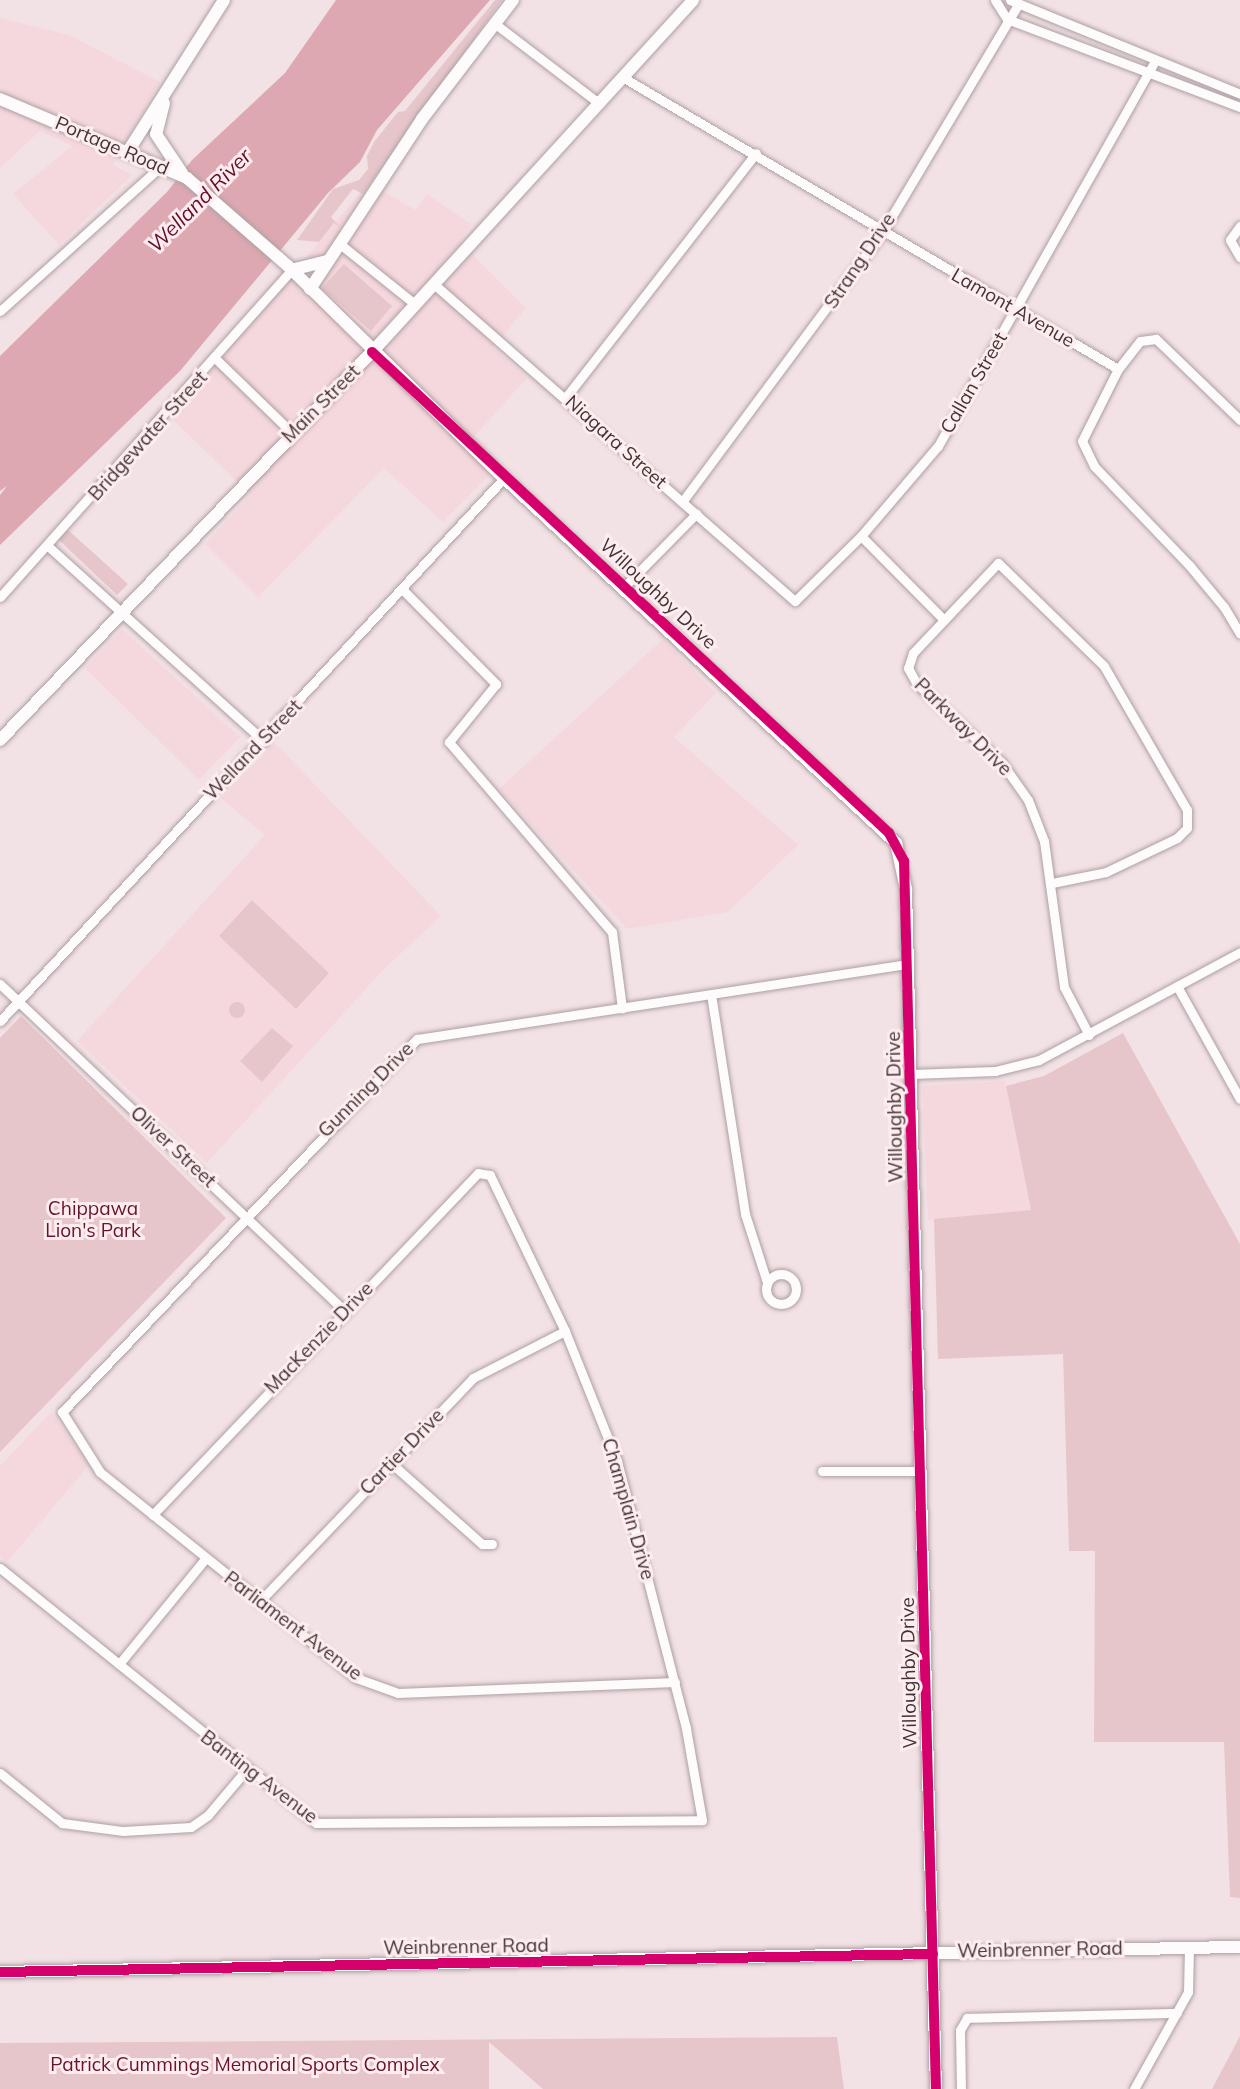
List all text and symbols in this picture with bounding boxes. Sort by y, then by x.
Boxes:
street label: Portage Road [52,112,172,180]
water label: Welland River [142,143,256,257]
street label: Strang Drive [820,209,900,313]
street label: Lamont Avenue [947,264,1079,352]
street label: Callan Street [936,328,1012,438]
street label: Main Street [277,360,365,448]
street label: Bridgewater Street [84,367,212,505]
street label: Niagara Street [561,390,671,494]
street label: Willoughby Drive [595,534,721,654]
street label: Parkway Drive [910,674,1016,780]
street label: Welland Street [199,695,307,805]
street label: Willoughby Drive [882,1031,908,1183]
street label: Gunning Drive [314,1038,418,1142]
street label: Oliver Street [126,1102,220,1192]
park label: Chippawa Lion's Park [45,1198,141,1242]
street label: MacKenzie Drive [260,1278,378,1398]
street label: Cartier Drive [355,1404,449,1500]
street label: Champlain Drive [597,1436,659,1582]
street label: Parliament Avenue [220,1567,366,1685]
street label: Willoughby Drive [896,1597,922,1749]
street label: Banting Avenue [196,1726,322,1828]
street label: Weinbrenner Road [383,1934,549,1960]
street label: Weinbrenner Road [957,1937,1123,1963]
park label: Patrick Cummings Memorial Sports Complex [50,2054,440,2076]

